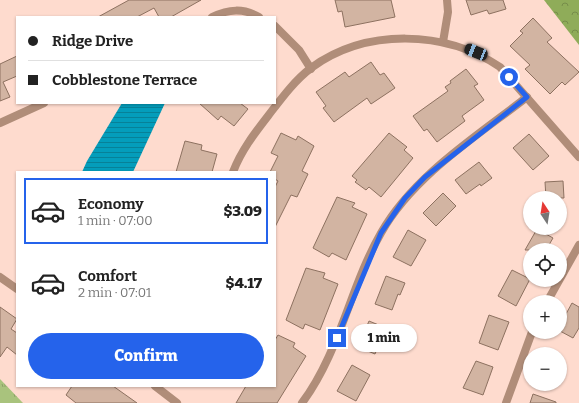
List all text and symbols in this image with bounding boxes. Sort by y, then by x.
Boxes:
text: Ridge Drive [52,32,133,50]
car [463,42,489,62]
route start [500,68,518,86]
text: Cobblestone Terrace [52,71,197,89]
north arrow [523,191,567,235]
map controls [523,191,567,391]
icon: car [30,193,66,229]
text: Economy [78,195,144,213]
text: $3.09 [223,202,262,220]
text: 1 min · 07:00 [78,213,153,228]
button: locate [523,243,567,287]
icon: car [30,265,66,301]
text: Comfort [78,267,137,285]
text: $4.17 [225,274,262,292]
text: 2 min · 07:01 [78,285,151,300]
button: + [523,295,567,339]
callout: 1 min [351,324,417,352]
route end [328,329,346,347]
text: 1 min [367,330,401,345]
button: Confirm [28,333,264,379]
button: − [523,347,567,391]

